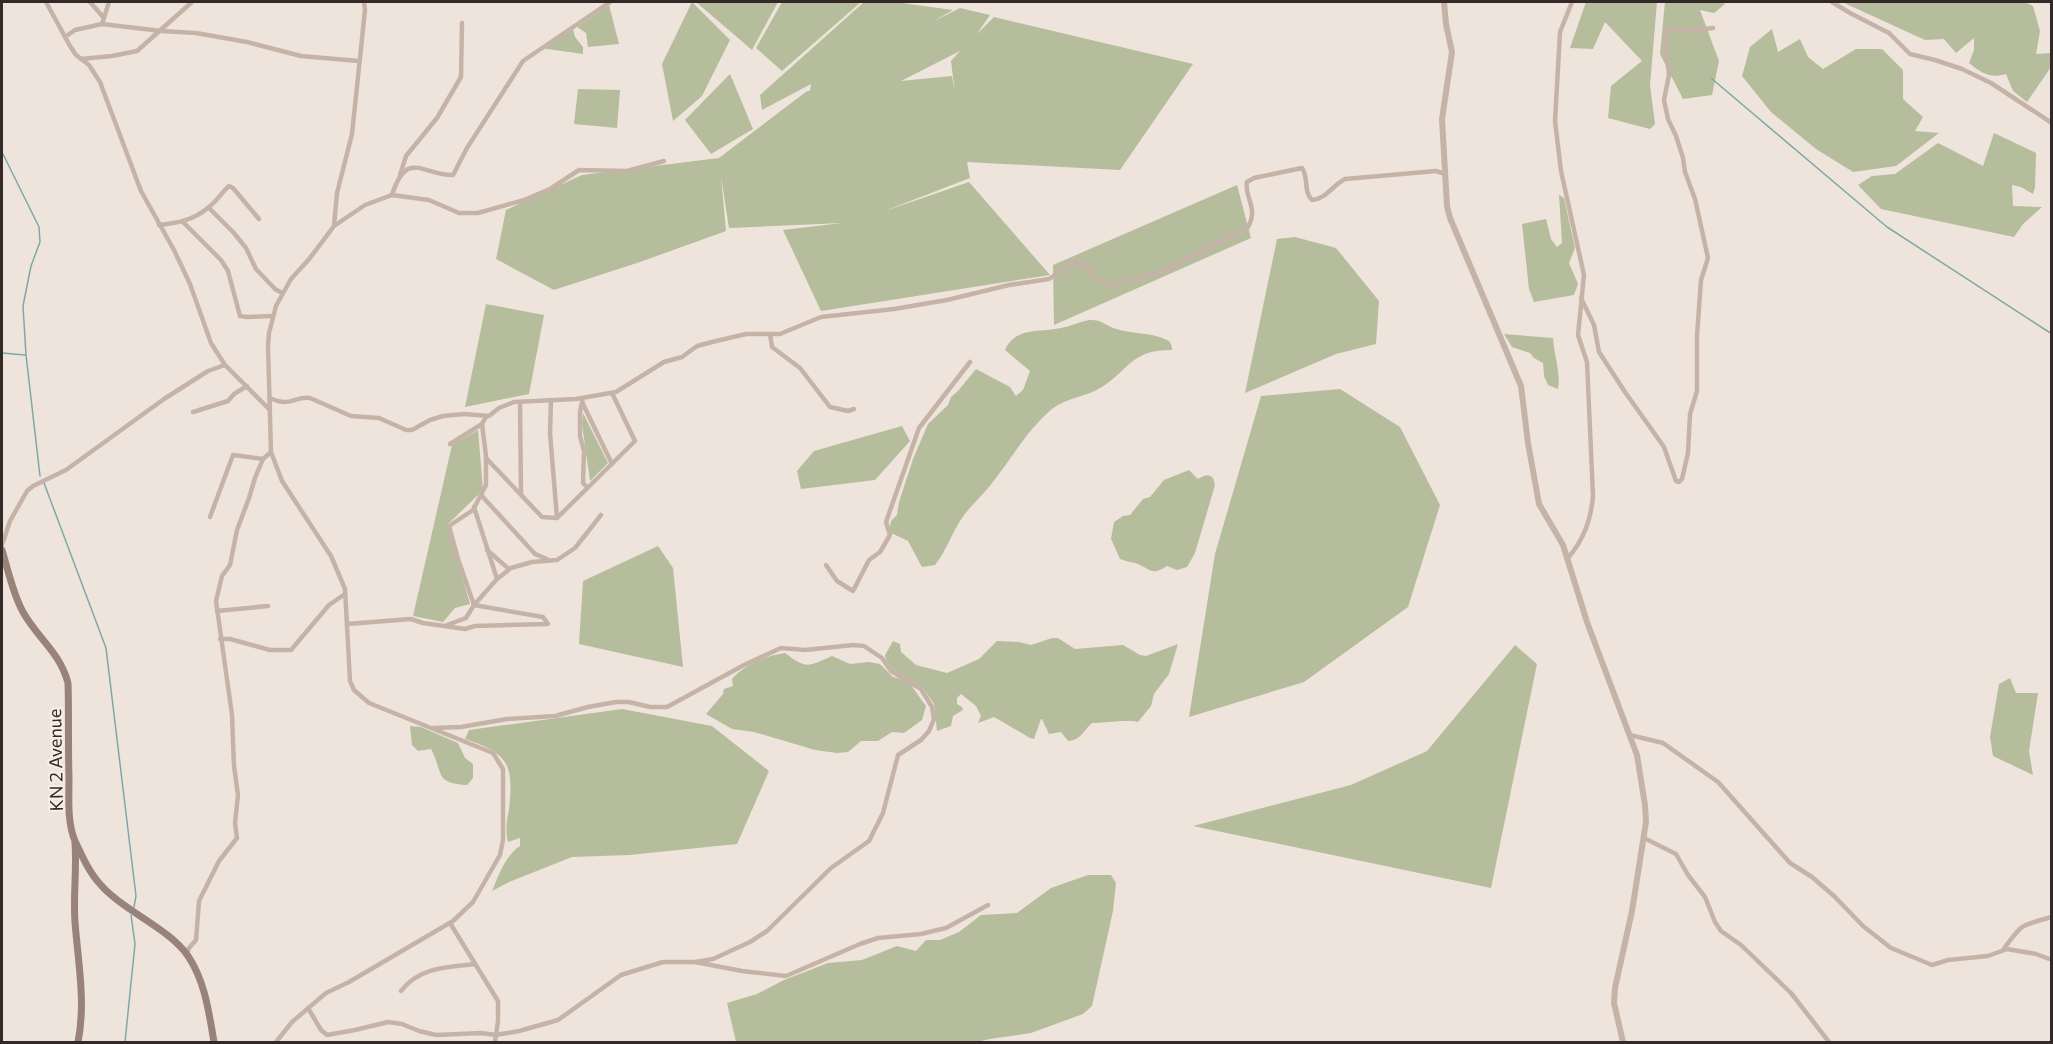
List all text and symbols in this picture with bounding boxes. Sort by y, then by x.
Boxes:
street label: KN 2 Avenue [43,709,67,811]

